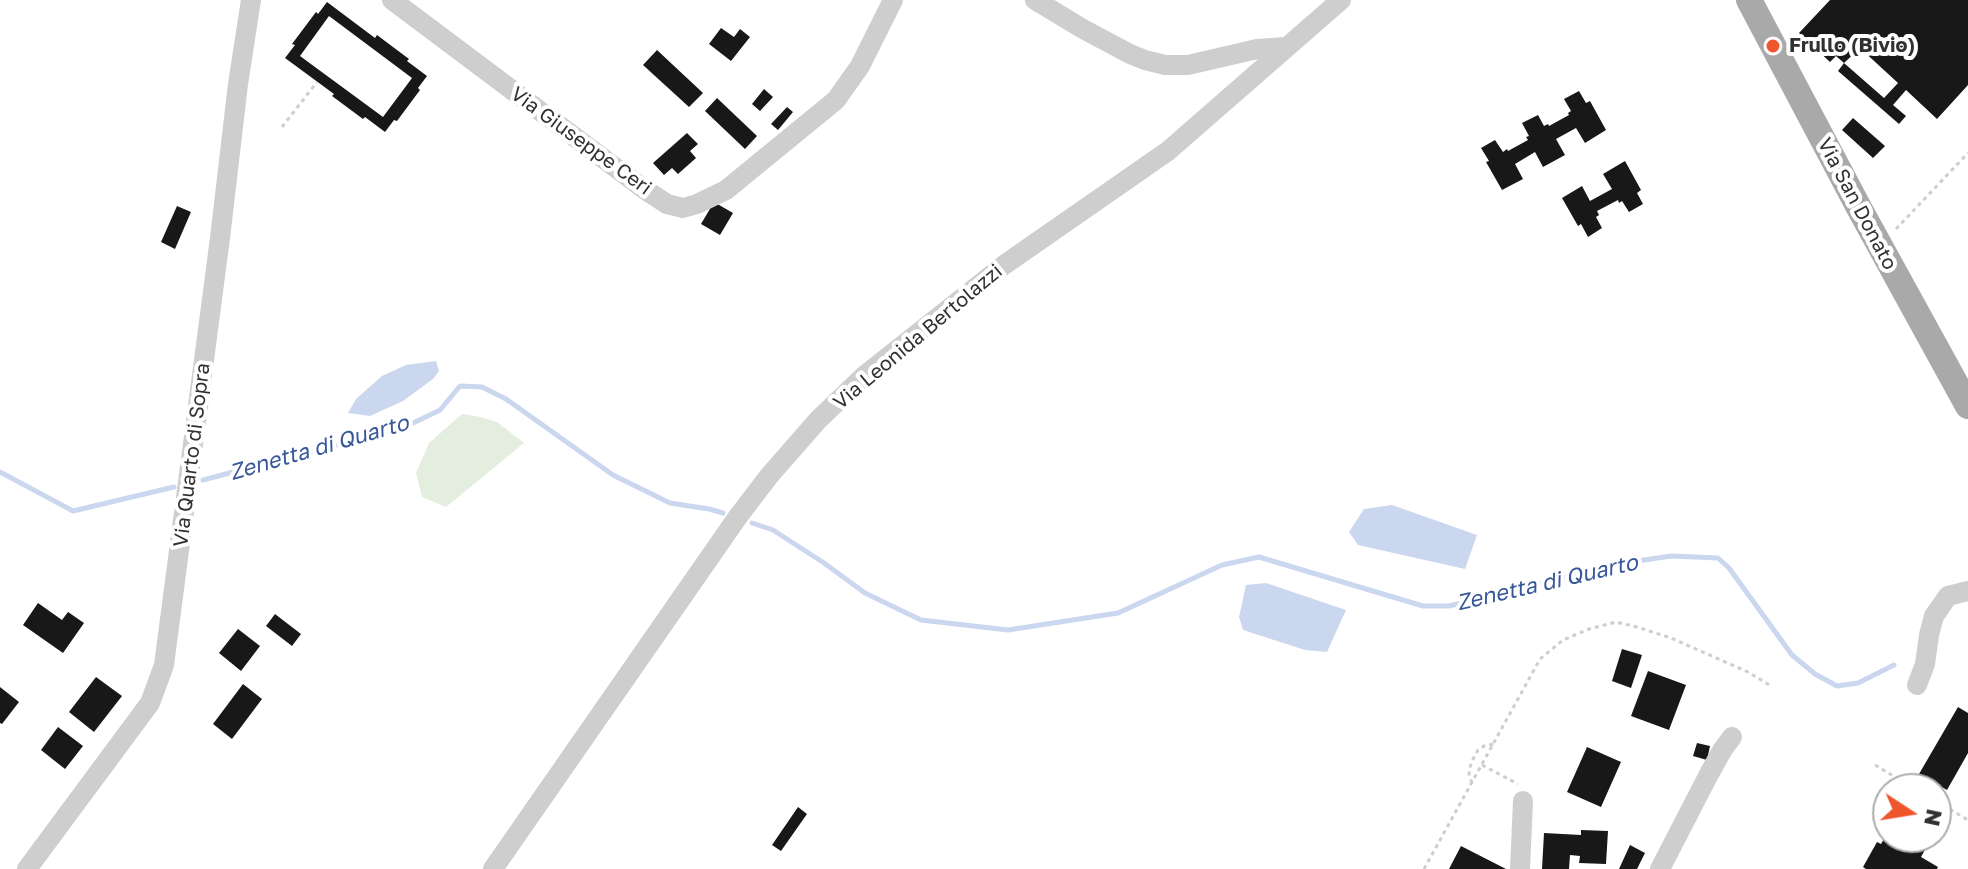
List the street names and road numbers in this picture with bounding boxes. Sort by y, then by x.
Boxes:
street label: Via Giuseppe Ceri [506,82,656,200]
street label: Via San Donato [1812,134,1902,274]
street label: Via Leonida Bertolazzi [829,259,1007,415]
street label: Via Quarto di Sopra [169,362,215,548]

